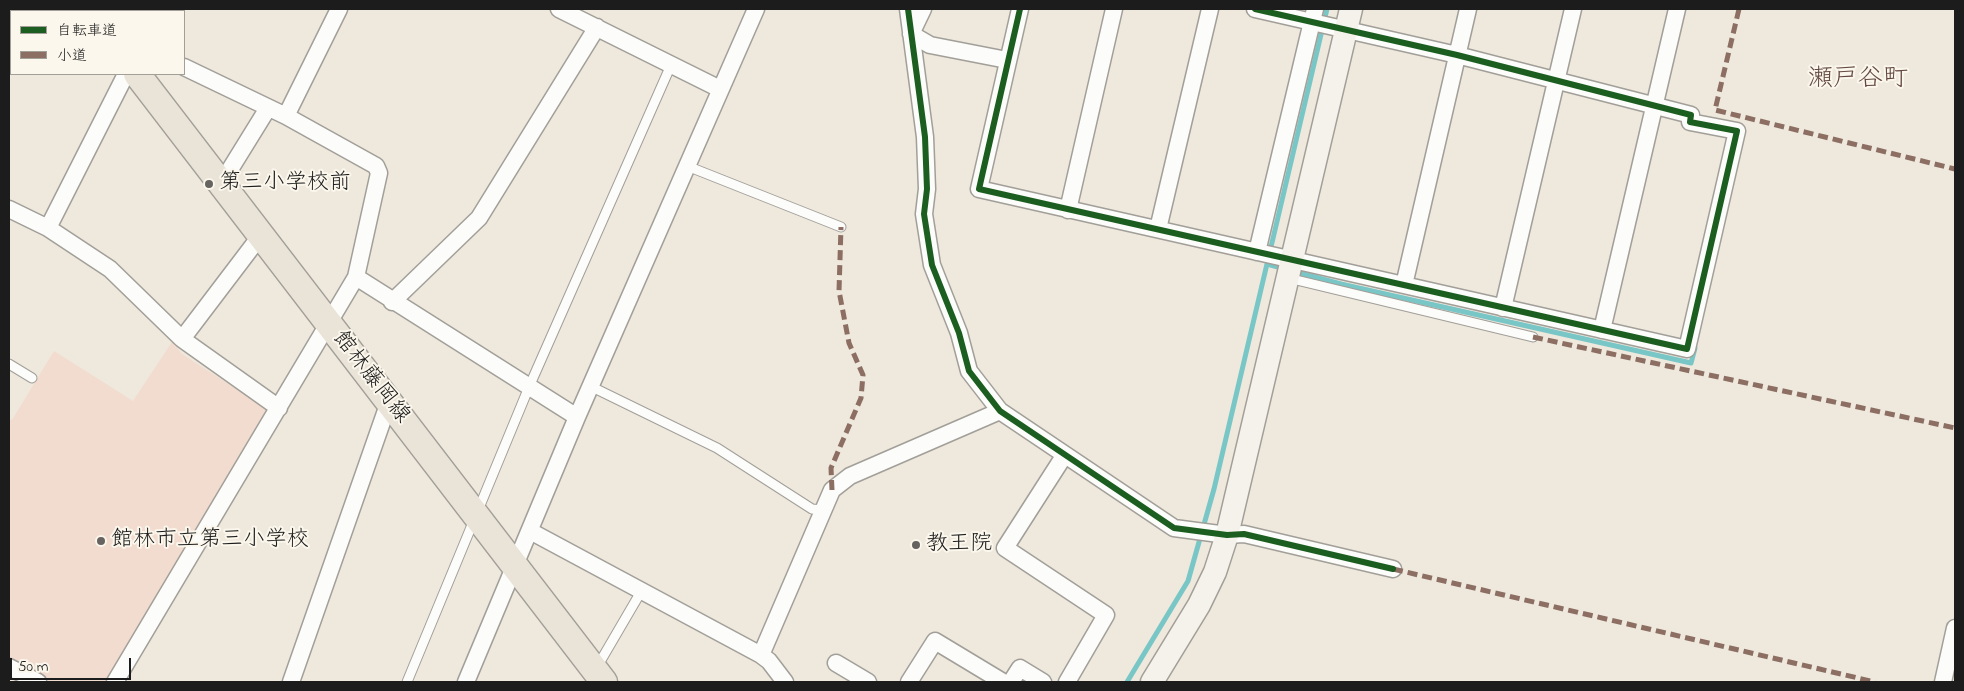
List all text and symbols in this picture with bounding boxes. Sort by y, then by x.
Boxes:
legend [10,10,185,75]
text: 自転車道 [57,20,117,42]
text: 小道 [57,45,87,67]
district label: 瀬戸谷町 [1808,66,1908,96]
place label: 第三小学校前 [219,171,351,197]
marker: 第三小学校前 [203,178,215,190]
street label: 館林藤岡線 [326,327,414,429]
place label: 館林市立第三小学校 [111,528,309,554]
place label: 教王院 [926,532,992,558]
marker: 館林市立第三小学校 [95,535,107,547]
marker: 教王院 [910,539,922,551]
scale bar [12,648,134,680]
text: 50 m [18,656,48,678]

